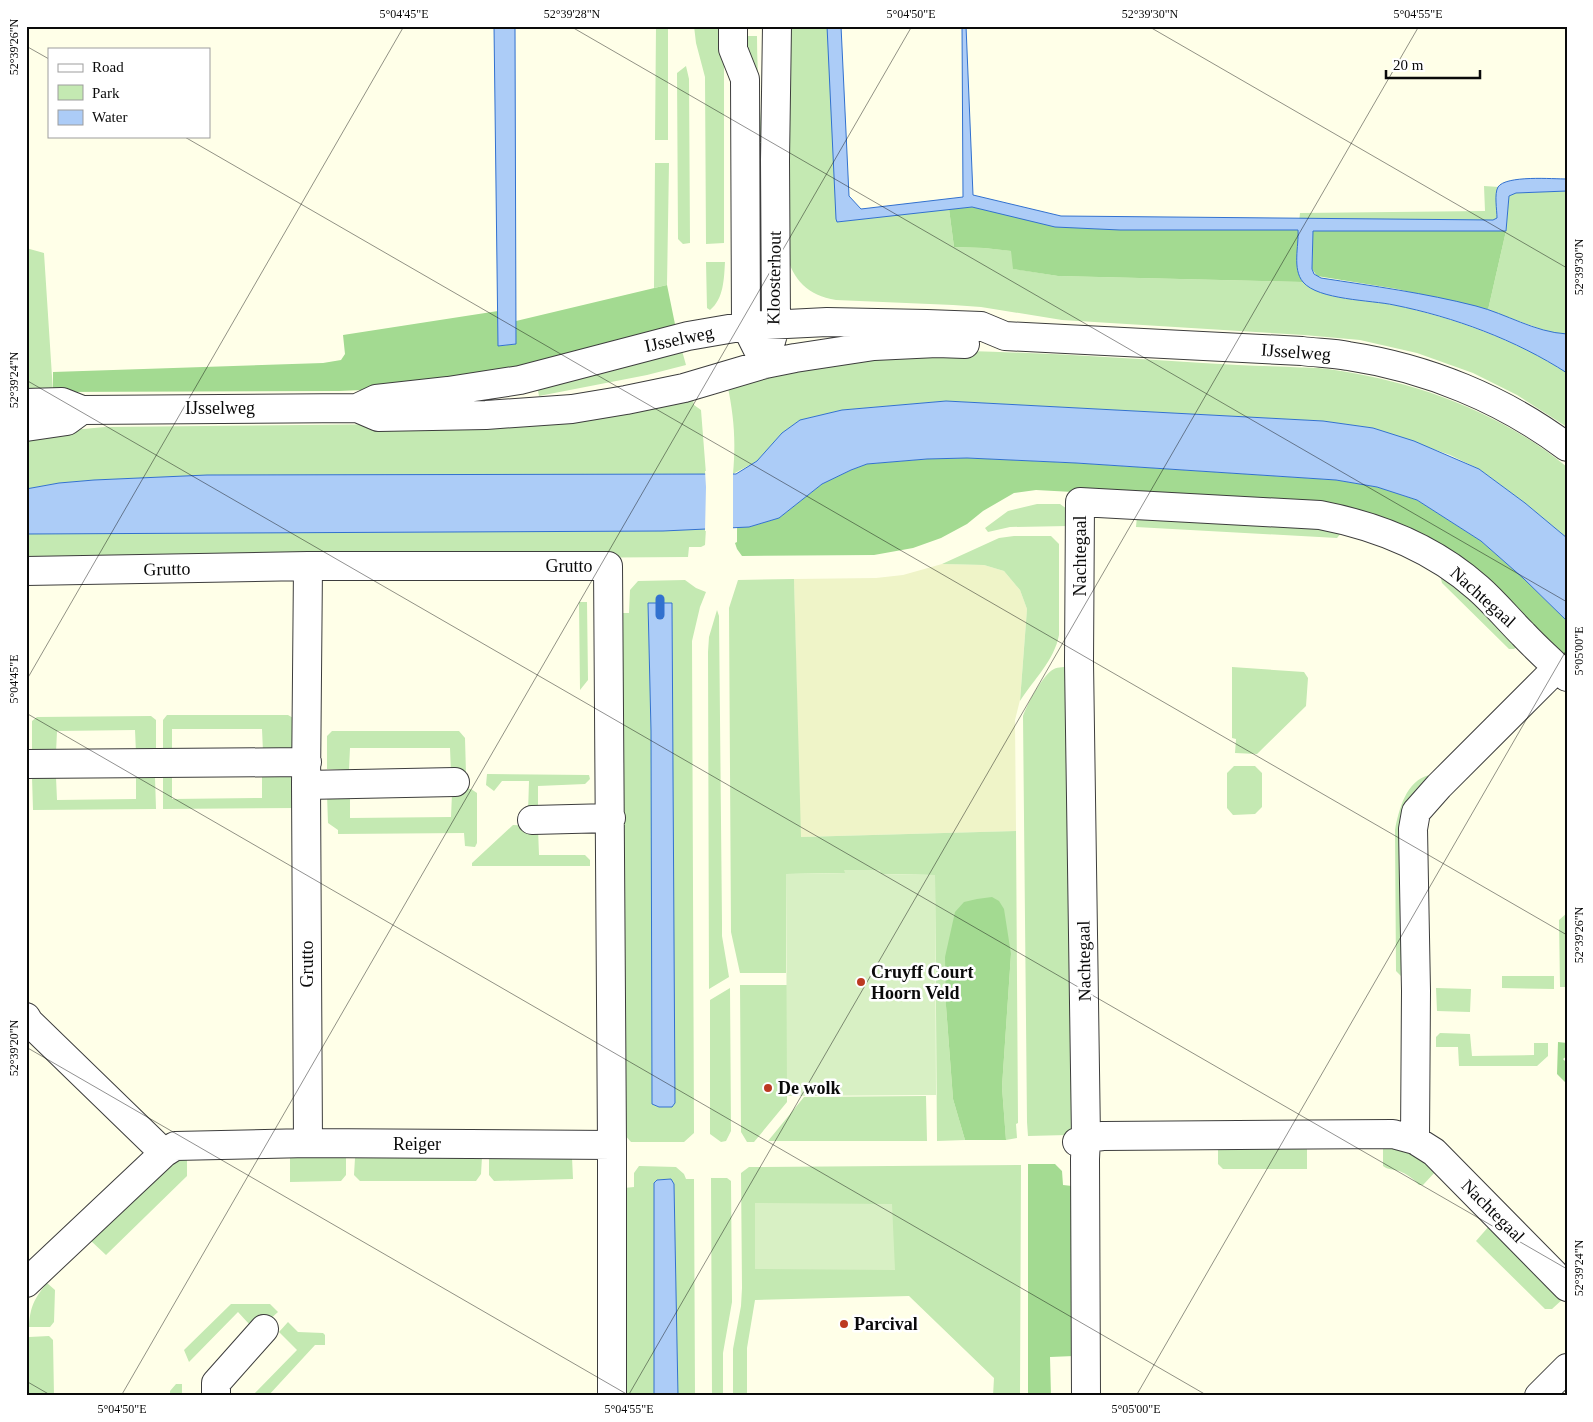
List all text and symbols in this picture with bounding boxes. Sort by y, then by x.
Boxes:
text: 5°04'45"E [379,7,429,21]
text: 52°39'28"N [544,7,601,21]
text: 5°04'50"E [886,7,936,21]
text: 52°39'30"N [1122,7,1179,21]
text: 5°04'55"E [1393,7,1443,21]
text: 52°39'26"N [7,18,21,75]
legend [48,48,210,138]
scale bar [1386,48,1479,80]
text: 20 m [1393,57,1424,73]
text: Road [92,59,124,75]
text: Park [92,85,120,101]
text: Water [92,109,127,125]
street label: Kloosterhout [763,231,785,325]
text: 52°39'30"N [1572,238,1586,295]
street label: IJsselweg [643,322,715,356]
street label: IJsselweg [1260,340,1332,364]
text: 52°39'24"N [7,351,21,408]
street label: IJsselweg [185,398,255,418]
street label: Nachtegaal [1070,516,1090,596]
street label: Grutto [546,556,593,576]
street label: Grutto [143,559,191,579]
street label: Nachtegaal [1446,562,1520,632]
text: 5°05'00"E [1572,626,1586,676]
text: 5°04'45"E [7,654,21,704]
text: 52°39'26"N [1572,906,1586,963]
street label: Nachtegaal [1073,920,1095,1002]
street label: Grutto [297,941,317,988]
place label: Cruyff Court Hoorn Veld [871,962,973,1003]
marker: Cruyff Court Hoorn Veld [855,976,867,988]
text: 52°39'20"N [7,1019,21,1076]
place label: De wolk [778,1078,841,1098]
marker: De wolk [762,1082,774,1094]
street label: Reiger [393,1134,441,1154]
street label: Nachtegaal [1457,1175,1529,1247]
text: 52°39'24"N [1572,1239,1586,1296]
place label: Parcival [854,1314,918,1334]
marker: Parcival [838,1318,850,1330]
text: 5°04'50"E [97,1402,147,1416]
text: 5°04'55"E [604,1402,654,1416]
text: 5°05'00"E [1111,1402,1161,1416]

